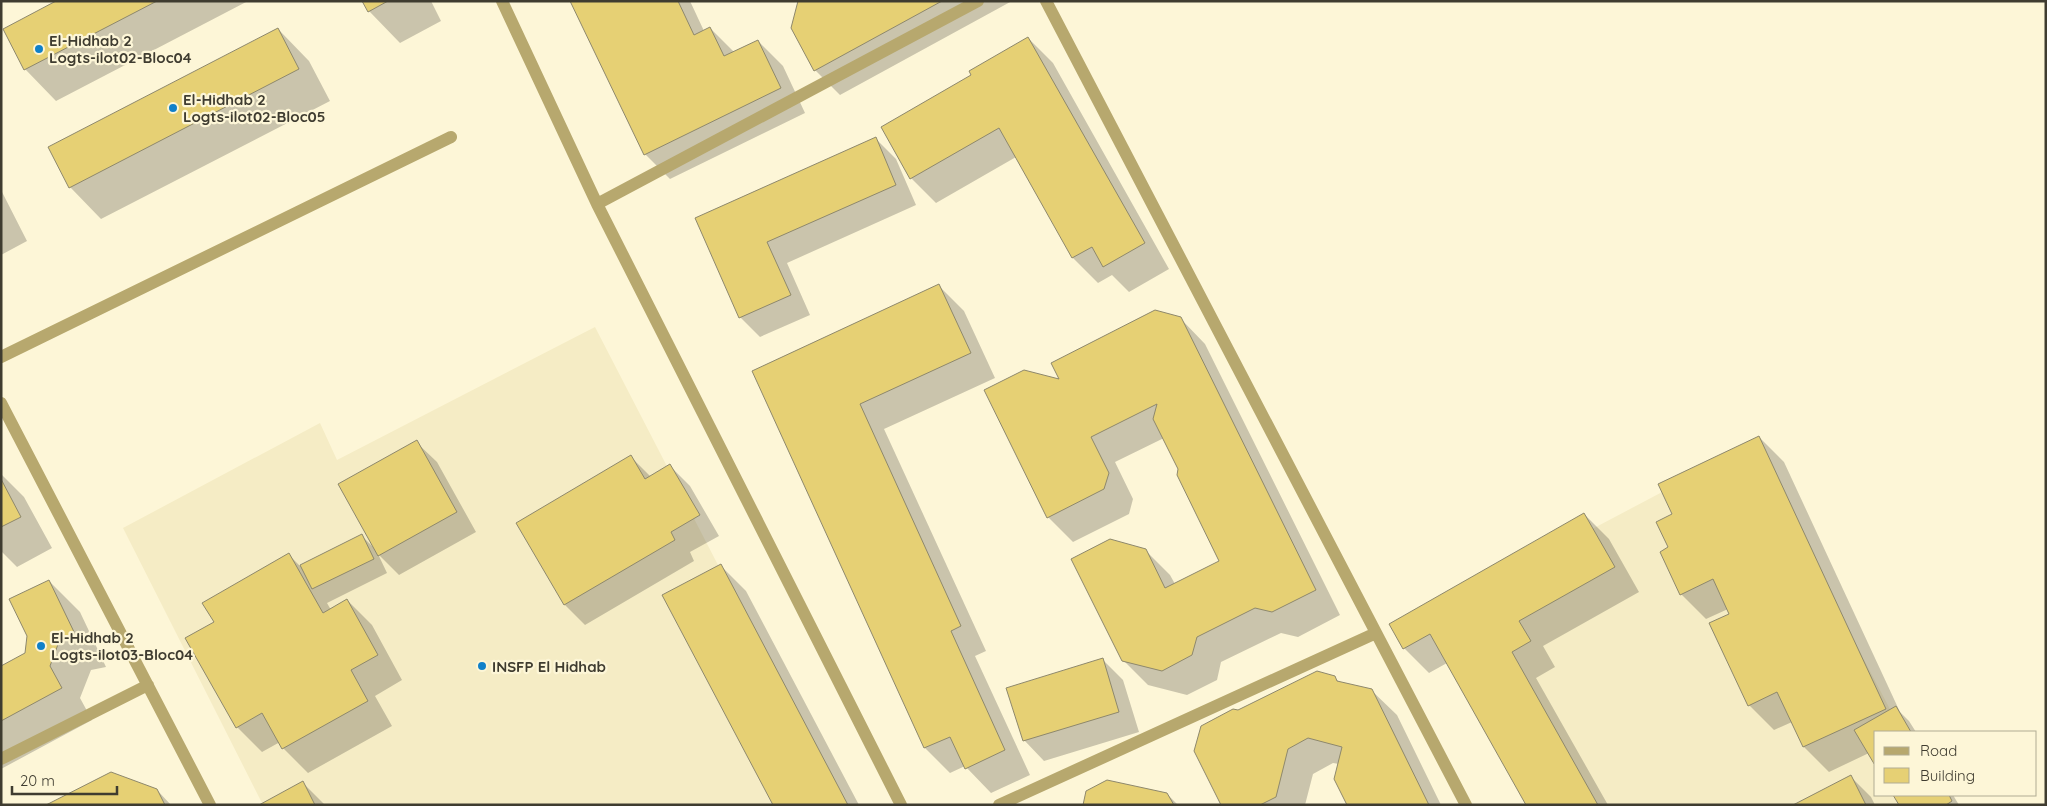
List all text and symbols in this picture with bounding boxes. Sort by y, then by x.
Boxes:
place label: El-Hidhab 2 Logts-ilot02-Bloc04 [49,31,192,67]
marker: El-Hidhab 2 Logts-ilot02-Bloc04 [33,43,45,55]
place label: El-Hidhab 2 Logts-ilot02-Bloc05 [183,90,325,126]
marker: El-Hidhab 2 Logts-ilot02-Bloc05 [167,102,179,114]
place label: El-Hidhab 2 Logts-ilot03-Bloc04 [51,628,193,664]
marker: El-Hidhab 2 Logts-ilot03-Bloc04 [35,640,47,652]
place label: INSFP El Hidhab [492,657,606,676]
marker: INSFP El Hidhab [476,660,488,672]
legend [1874,731,2037,796]
text: Road [1920,741,1957,760]
scale bar [12,764,118,796]
text: Building [1920,766,1975,785]
text: 20 m [20,771,55,790]

